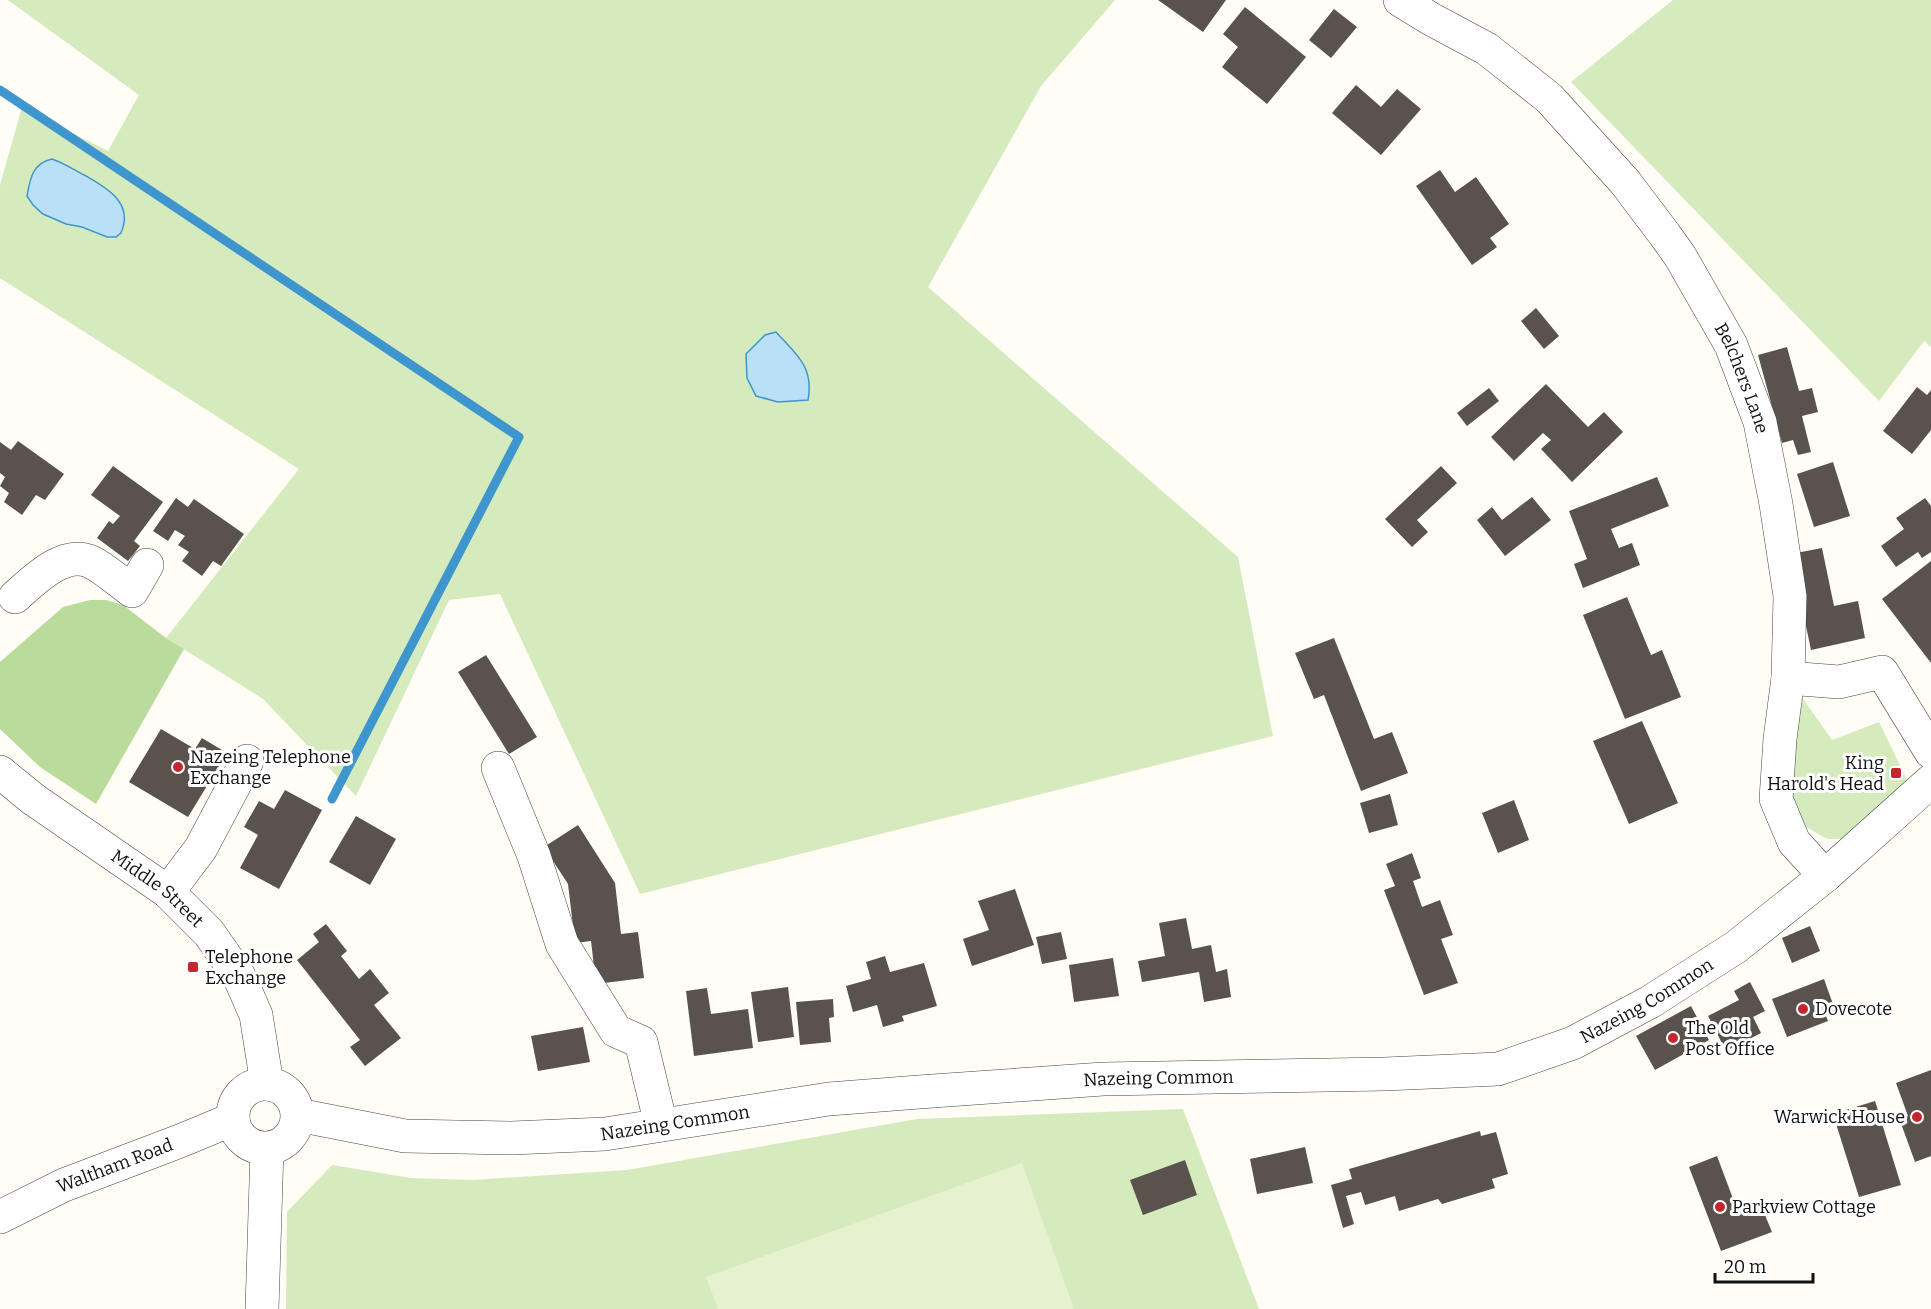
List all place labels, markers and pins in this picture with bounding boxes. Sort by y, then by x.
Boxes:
place label: Nazeing Telephone Exchange [190,746,351,789]
place label: King Harold's Head [1767,752,1884,795]
marker: Nazeing Telephone Exchange [171,760,185,774]
marker: King Harold's Head [1889,766,1903,780]
place label: Telephone Exchange [205,946,293,989]
marker: Telephone Exchange [186,960,200,974]
place label: Dovecote [1815,998,1892,1020]
marker: Dovecote [1796,1002,1810,1016]
place label: The Old Post Office [1685,1017,1775,1060]
marker: The Old Post Office [1666,1031,1680,1045]
place label: Warwick House [1774,1106,1905,1128]
marker: Warwick House [1910,1110,1924,1124]
place label: Parkview Cottage [1732,1196,1876,1218]
marker: Parkview Cottage [1713,1200,1727,1214]

